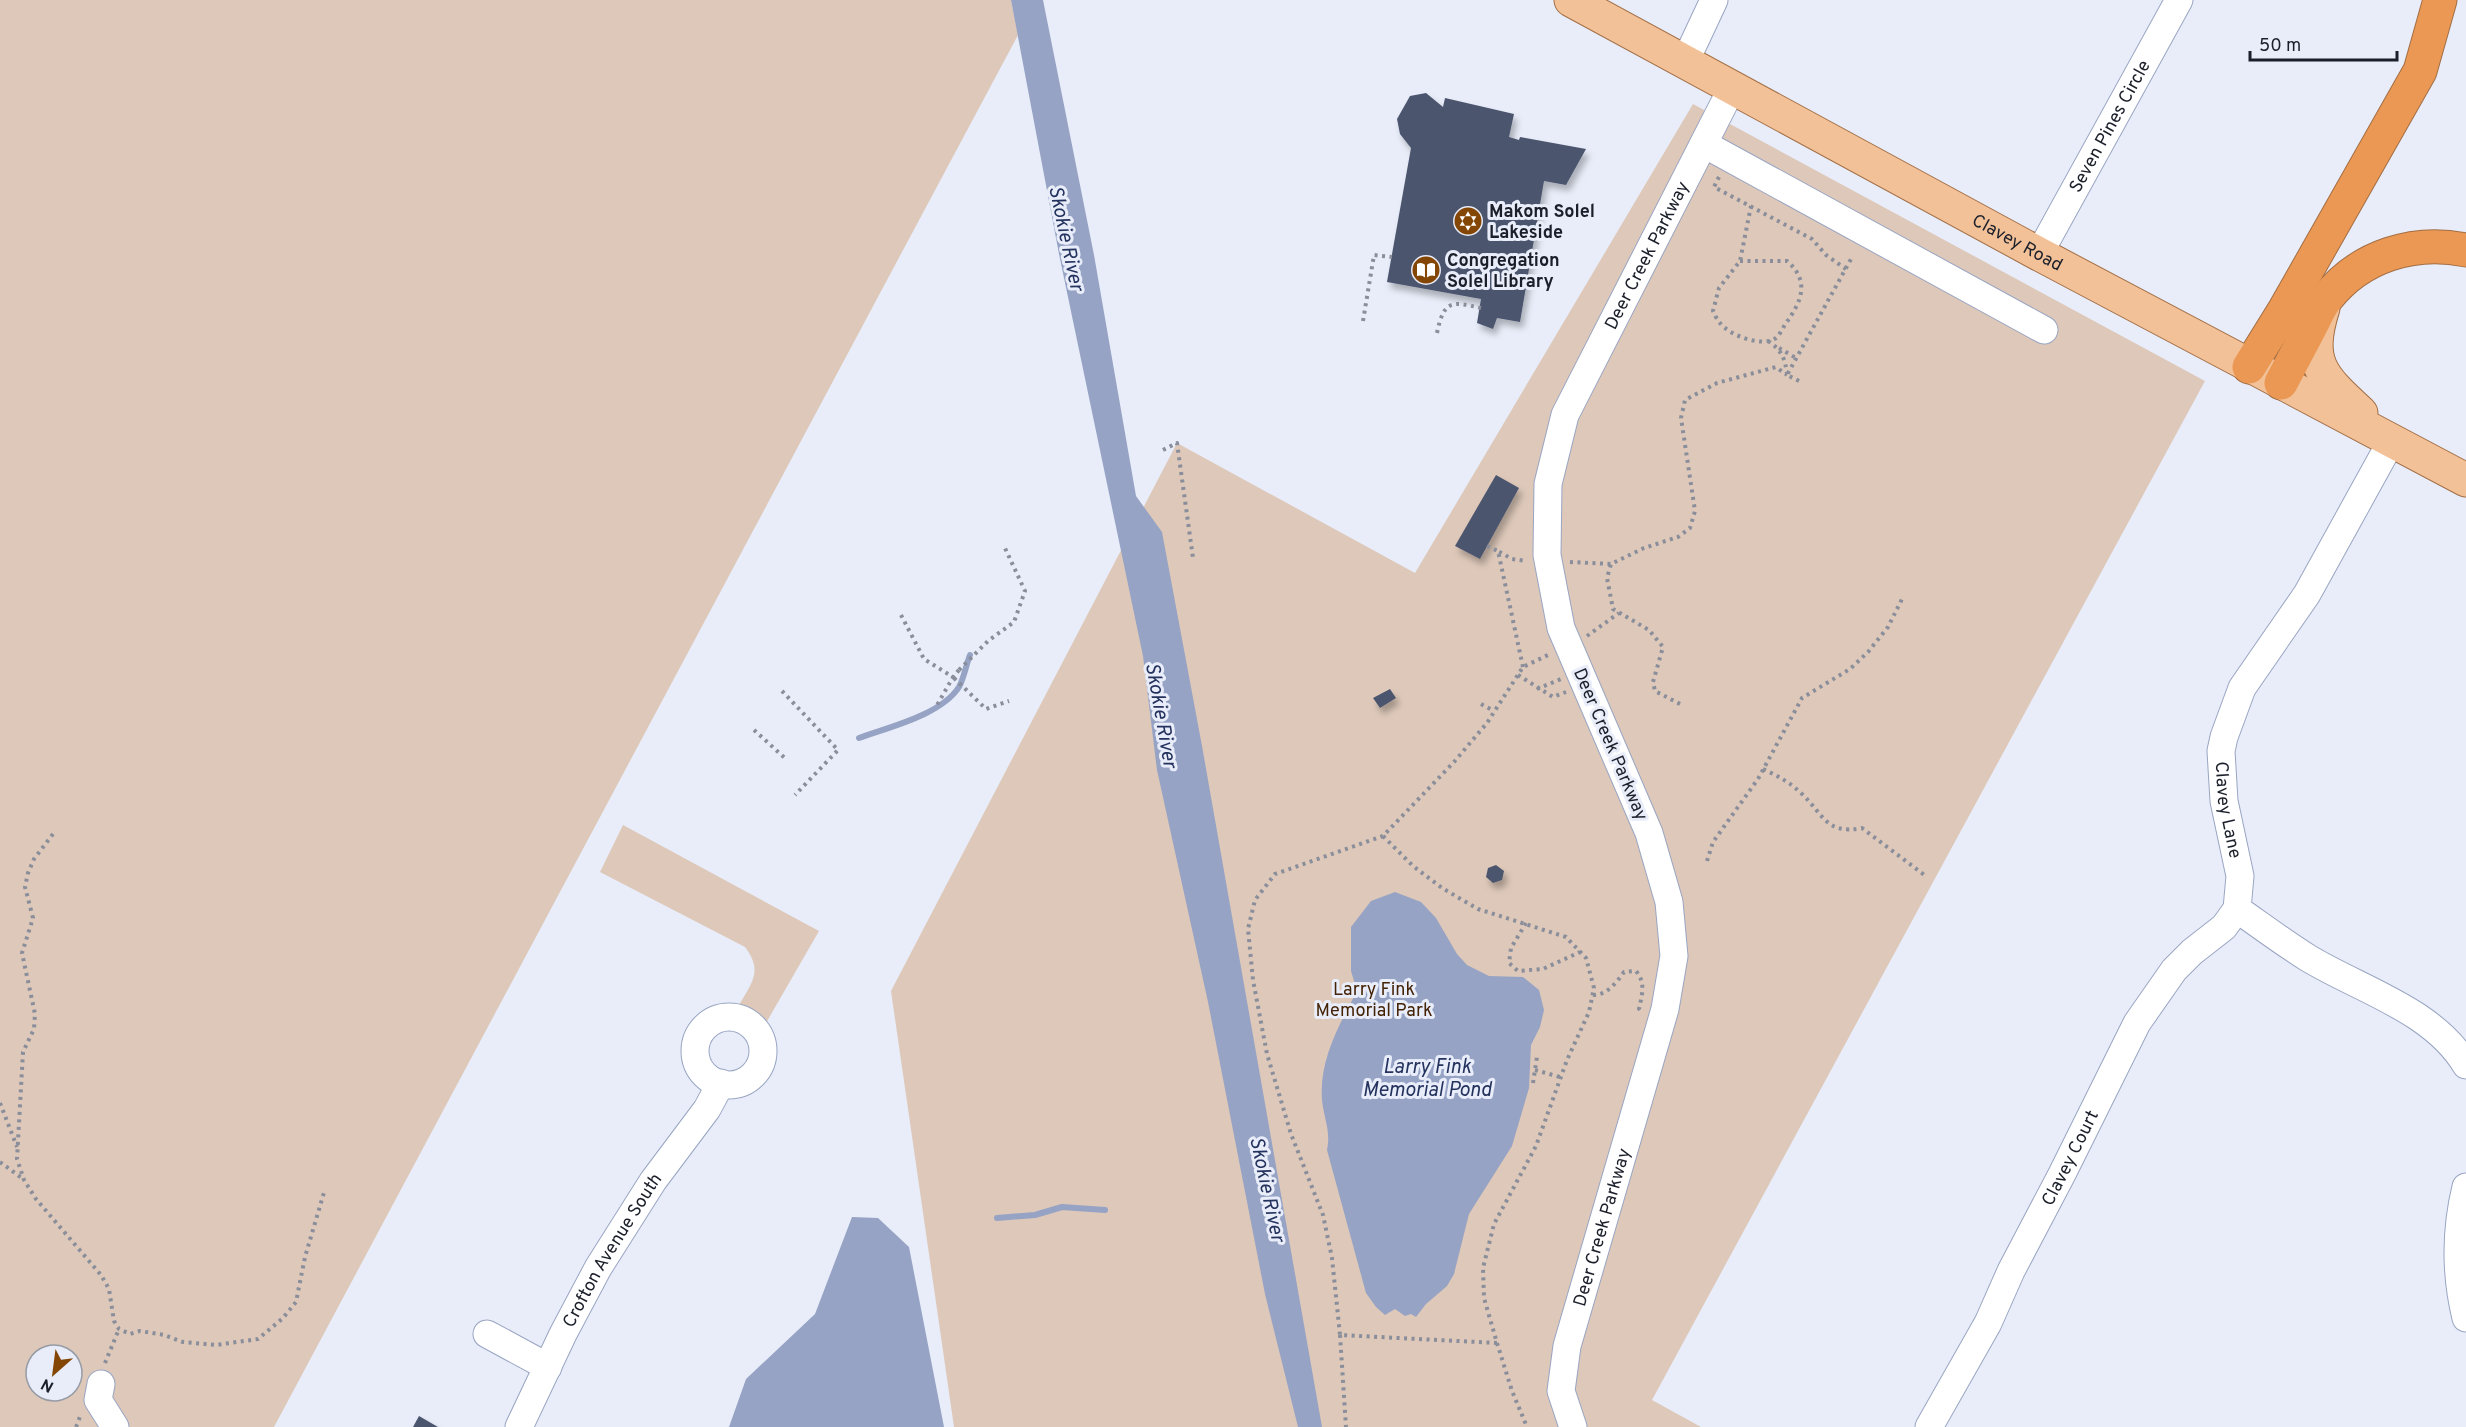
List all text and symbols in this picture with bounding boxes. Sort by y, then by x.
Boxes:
scale bar [2250,24,2397,62]
text: 50 m [2259,35,2301,58]
street label: Seven Pines Circle [2065,57,2157,197]
street label: Deer Creek Parkway [1600,178,1695,334]
water label: Skokie River [1041,183,1089,295]
place label: Makom Solel Lakeside [1489,201,1595,245]
synagogue icon: Makom Solel Lakeside [1452,205,1484,237]
street label: Clavey Road [1967,210,2066,277]
place label: Congregation Solel Library [1447,250,1560,294]
library icon: Congregation Solel Library [1410,254,1442,286]
water label: Skokie River [1138,661,1182,772]
street label: Deer Creek Parkway [1567,665,1652,824]
street label: Clavey Lane [2209,761,2246,861]
park label: Larry Fink Memorial Park [1316,979,1432,1023]
water label: Larry Fink Memorial Pond [1363,1055,1493,1104]
street label: Clavey Court [2037,1107,2105,1210]
water label: Skokie River [1242,1134,1290,1246]
street label: Deer Creek Parkway [1569,1146,1637,1309]
street label: Crofton Avenue South [558,1169,668,1332]
north arrow [24,1343,84,1403]
text: N [38,1373,58,1396]

